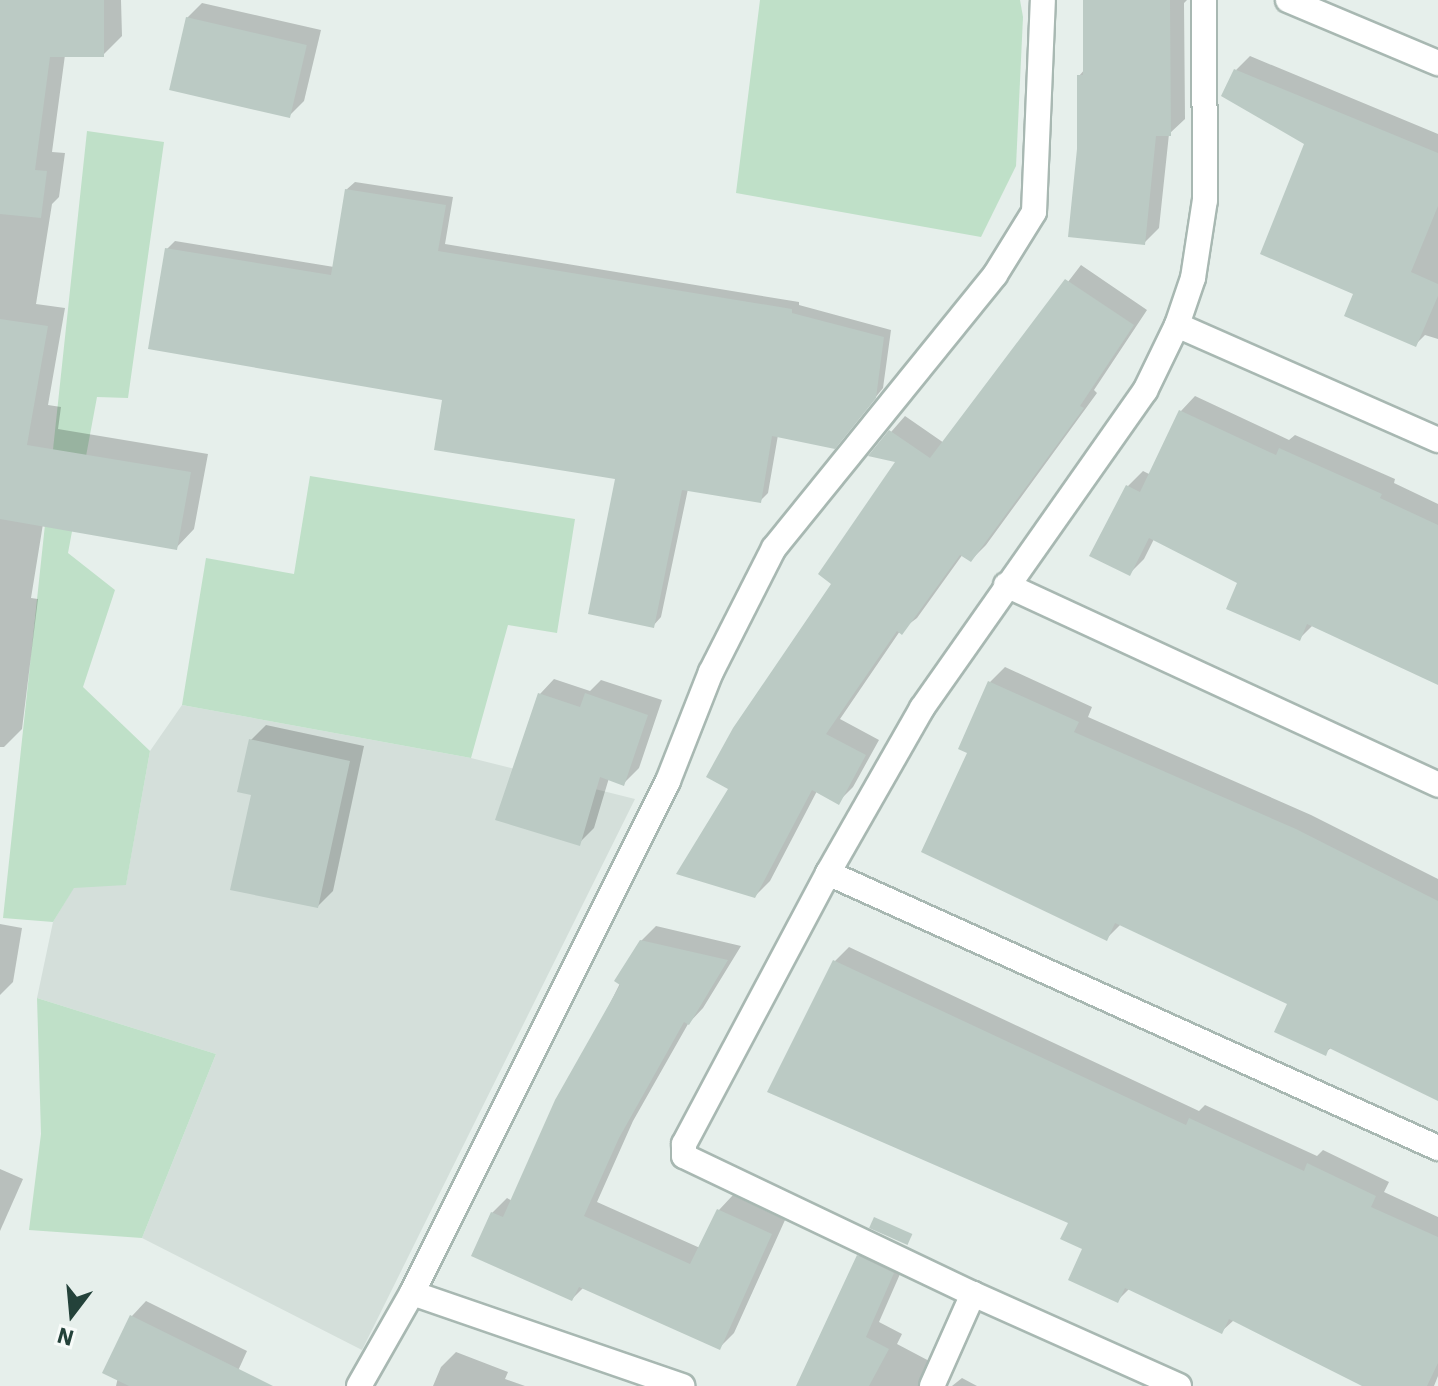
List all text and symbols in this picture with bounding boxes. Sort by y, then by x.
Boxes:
north arrow [32,1274,112,1354]
text: N [54,1321,77,1354]

